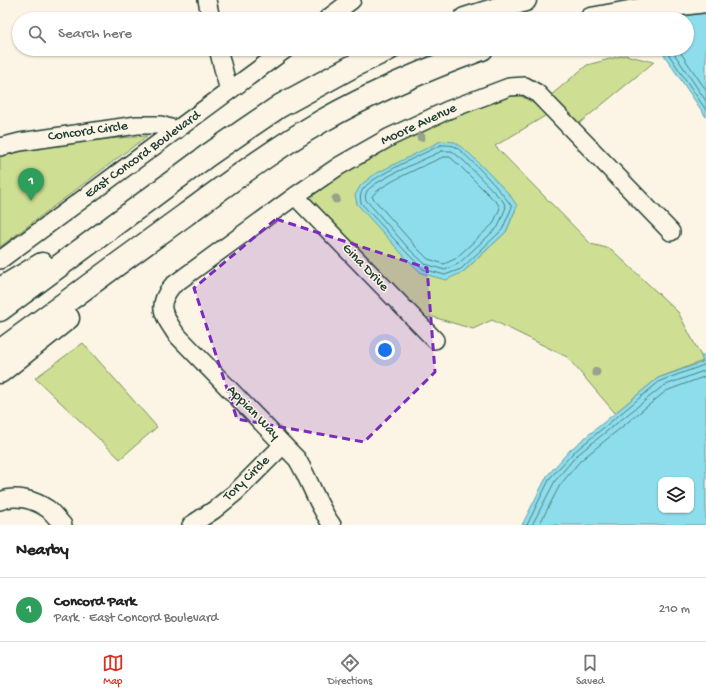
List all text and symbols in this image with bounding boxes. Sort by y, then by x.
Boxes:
search box [12,12,694,56]
icon: search [26,23,48,45]
text: Search here [58,25,132,43]
street label: Moore Avenue [378,100,460,150]
street label: East Concord Boulevard [82,106,206,203]
street label: Concord Circle [47,118,130,146]
pin: 1 [18,168,44,201]
street label: Gina Drive [338,240,393,296]
your location [375,340,395,360]
street label: Appian Way [223,382,283,444]
street label: Tory Circle [219,452,274,506]
map controls [658,477,694,513]
button: layers [658,477,694,513]
text: Nearby [16,541,69,561]
text: Concord Park [54,593,136,611]
text: 1 [26,602,32,617]
text: 210 m [659,602,690,617]
text: Park · East Concord Boulevard [54,611,218,626]
tab: Map [102,652,124,688]
tab: Directions [328,652,372,688]
tab: Saved [576,652,604,688]

